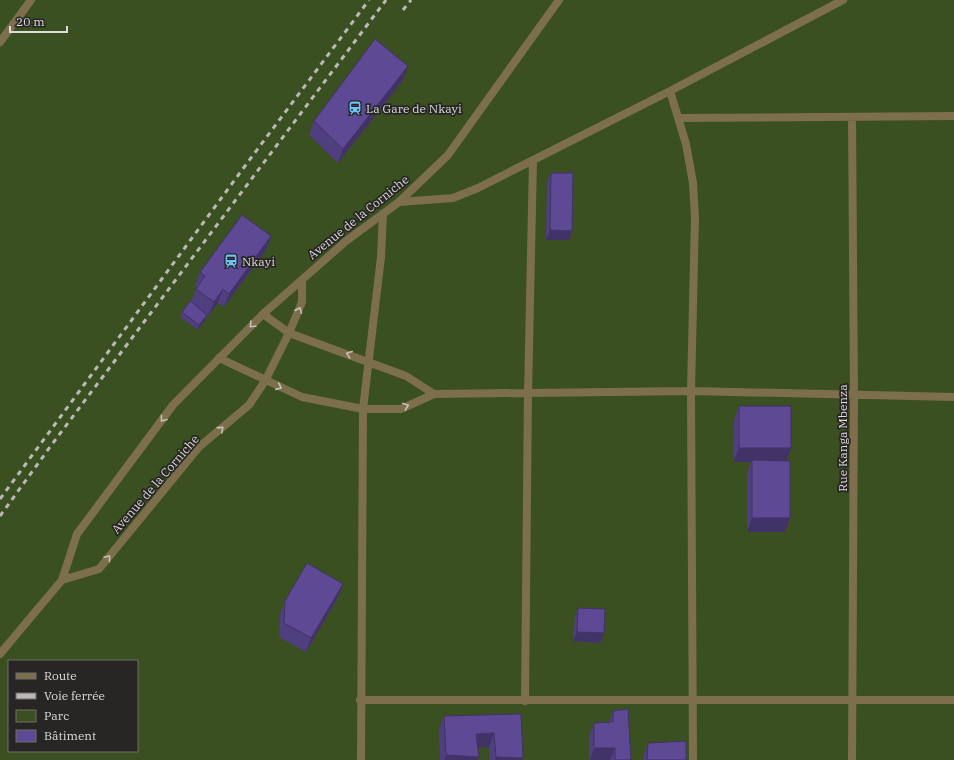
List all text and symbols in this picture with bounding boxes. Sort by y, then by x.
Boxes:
scale bar [10,8,67,34]
text: 20 m [16,14,45,29]
station icon: La Gare de Nkayi [347,100,363,116]
place label: La Gare de Nkayi [366,101,462,116]
street label: Avenue de la Corniche [304,172,412,262]
station icon: Nkayi [223,253,239,269]
place label: Nkayi [242,254,275,269]
one-way arrow [294,307,302,314]
one-way arrow [249,320,257,328]
one-way arrow [345,351,352,359]
one-way arrow [275,382,283,390]
street label: Rue Kanga Mbenza [835,384,850,492]
one-way arrow [402,403,409,411]
one-way arrow [160,414,167,421]
one-way arrow [216,426,224,433]
street label: Avenue de la Corniche [108,432,202,536]
one-way arrow [103,555,110,562]
legend [8,660,138,752]
text: Route [44,668,77,683]
text: Voie ferrée [44,688,105,703]
text: Parc [44,708,69,723]
text: Bâtiment [44,728,96,743]

